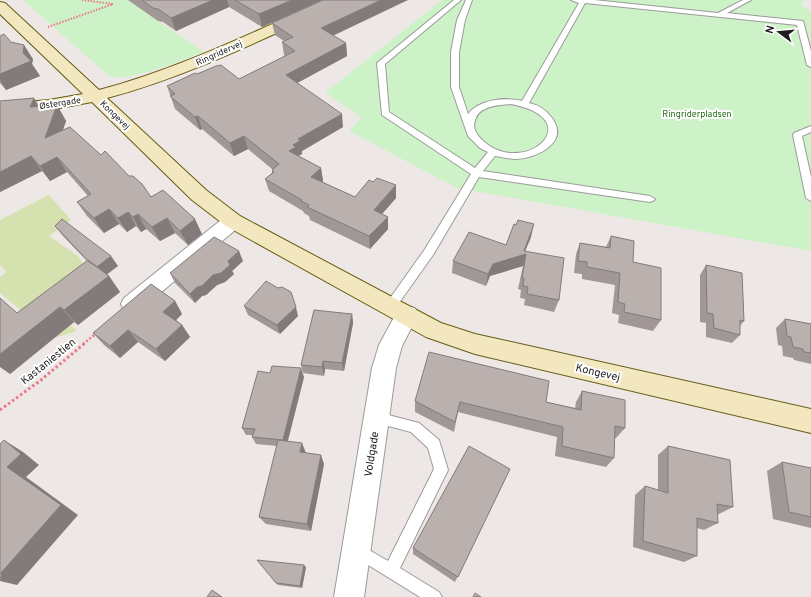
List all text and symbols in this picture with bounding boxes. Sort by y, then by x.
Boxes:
north arrow [759,12,799,52]
text: N [763,24,778,35]
street label: Ringridervej [194,38,244,69]
street label: Østergade [39,95,82,112]
street label: Kongevej [97,98,132,132]
park label: Ringriderpladsen [662,109,732,120]
street label: Kastaniestien [18,335,79,388]
street label: Kongevej [574,361,622,385]
street label: Voldgade [362,430,382,478]

